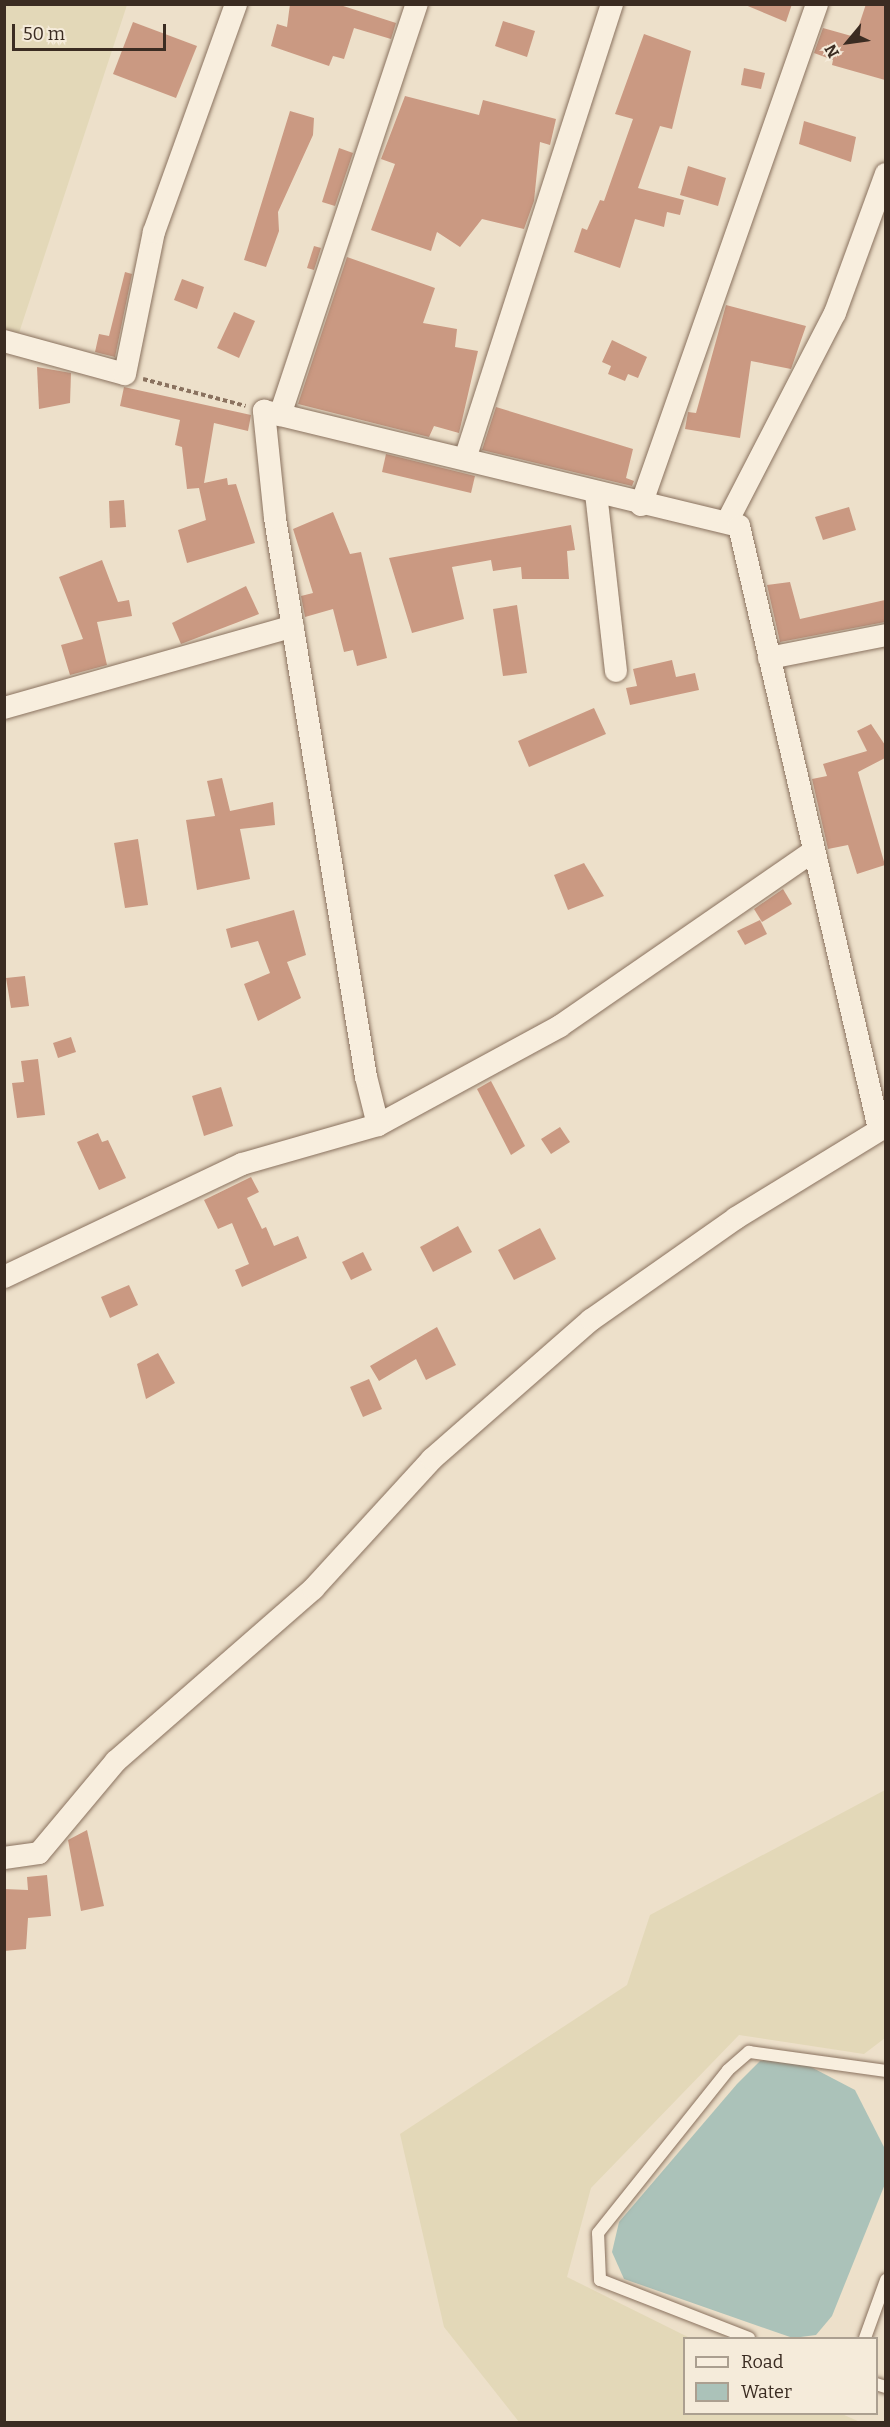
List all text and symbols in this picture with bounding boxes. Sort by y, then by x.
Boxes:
scale bar [15,12,170,50]
north arrow [818,12,878,72]
text: 50 m [23,23,65,45]
text: N [821,41,843,61]
legend [683,2337,878,2415]
text: Road [741,2351,783,2373]
text: Water [741,2381,792,2403]

